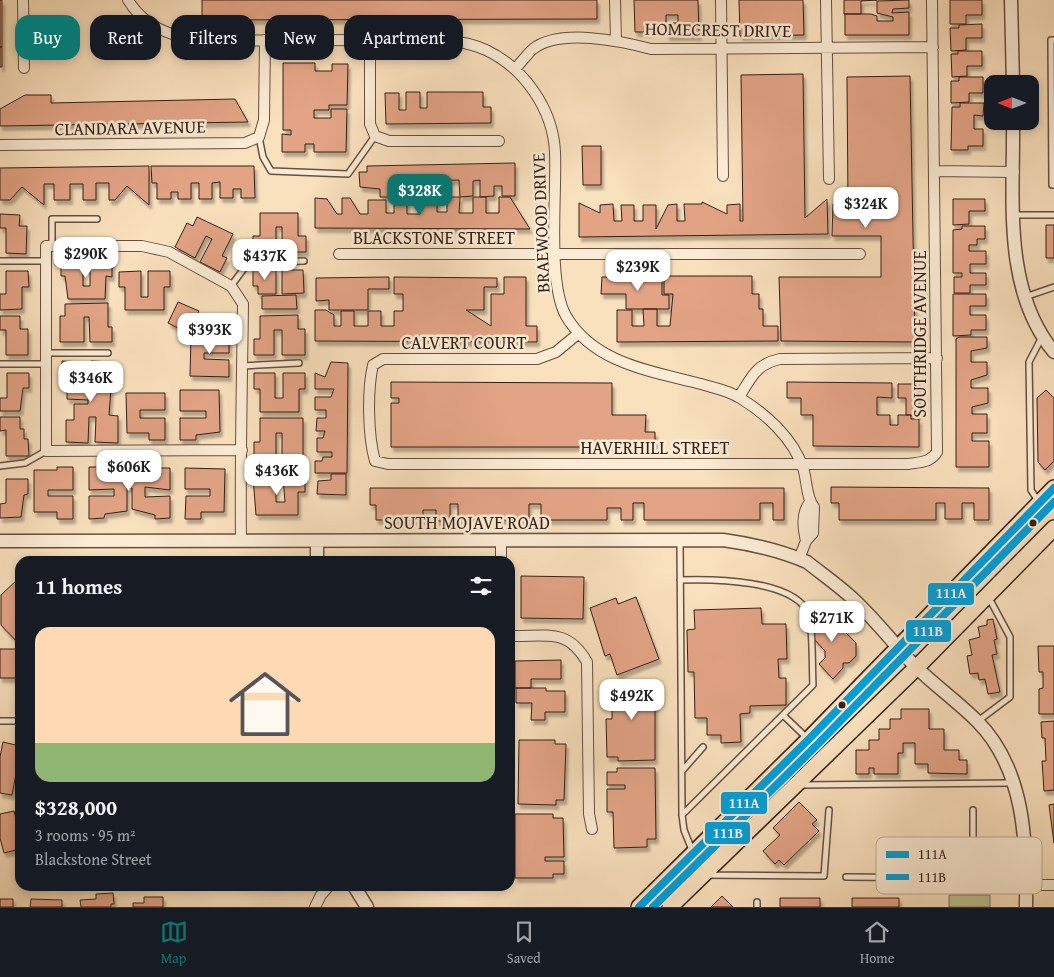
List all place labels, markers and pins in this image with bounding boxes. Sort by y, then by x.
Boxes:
pin: $328K [385,174,455,216]
pin: $324K [831,186,901,229]
pin: $290K [51,236,121,279]
pin: $437K [230,238,300,281]
pin: $239K [603,250,673,292]
pin: $393K [175,312,245,355]
pin: $346K [56,360,126,403]
pin: $606K [94,450,164,492]
pin: $436K [242,454,312,496]
unlabelled marker [1028,518,1038,528]
pin: $271K [797,600,867,643]
pin: $492K [597,678,667,721]
unlabelled marker [837,700,847,710]

